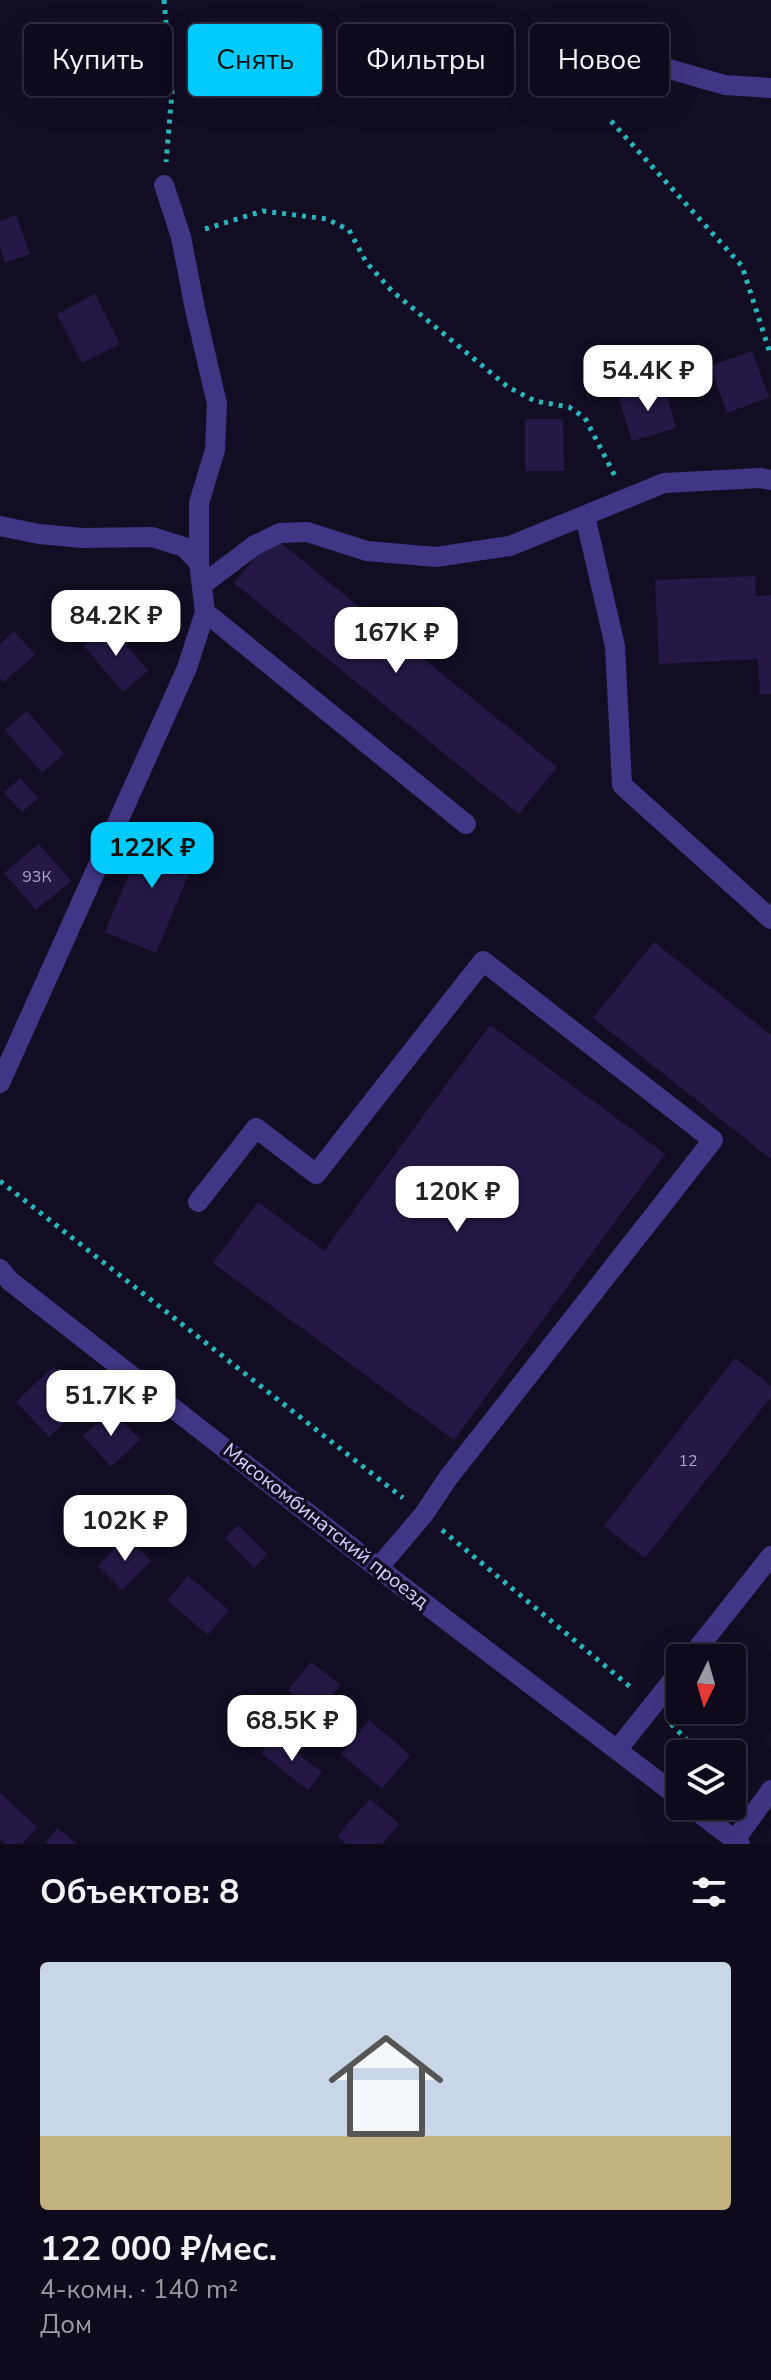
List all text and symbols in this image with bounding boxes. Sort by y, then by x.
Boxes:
chip: Купить [24,24,172,96]
chip: Снять [188,24,322,96]
chip: Фильтры [338,24,514,96]
chip: Новое [530,24,669,96]
pin: 54.4K ₽ [574,345,722,413]
text: 54.4K ₽ [601,353,695,388]
pin: 84.2K ₽ [42,590,190,658]
text: 84.2K ₽ [69,598,163,633]
pin: 167K ₽ [331,607,461,675]
text: 167K ₽ [353,615,439,650]
pin: 122K ₽ [87,822,217,890]
text: 122K ₽ [109,830,195,865]
house number: 93К [22,866,52,888]
pin: 120K ₽ [392,1166,522,1234]
text: 120K ₽ [414,1174,500,1209]
pin: 51.7K ₽ [37,1370,185,1438]
text: 51.7K ₽ [64,1378,158,1413]
street label: Мясокомбинатский проезд [218,1437,435,1615]
house number: 12 [678,1450,698,1472]
pin: 102K ₽ [60,1495,190,1563]
text: 102K ₽ [82,1503,168,1538]
north arrow [666,1644,746,1724]
map controls [666,1644,746,1820]
pin: 68.5K ₽ [218,1695,366,1763]
text: 68.5K ₽ [245,1703,339,1738]
button: layers [666,1740,746,1820]
text: Объектов: 8 [40,1869,239,1915]
icon: filters [687,1870,731,1914]
icon: home [314,2014,458,2158]
text: 122 000 ₽/мес. [40,2226,277,2272]
text: 4-комн. · 140 m² [40,2272,238,2307]
text: Дом [40,2307,92,2342]

